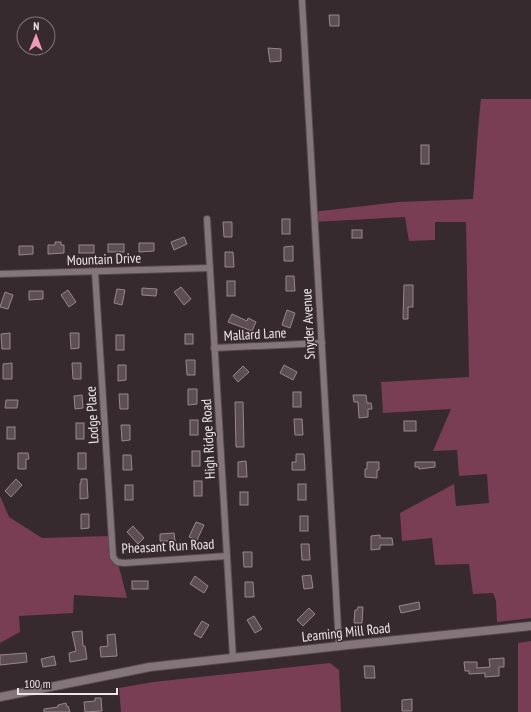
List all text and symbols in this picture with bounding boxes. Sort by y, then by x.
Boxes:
north arrow [16,16,56,56]
text: N [33,19,39,33]
street label: Mountain Drive [67,249,142,269]
street label: Snyder Avenue [297,288,319,360]
street label: Mallard Lane [223,323,287,345]
street label: Lodge Place [81,385,103,444]
street label: High Ridge Road [197,398,219,480]
street label: Pheasant Run Road [121,535,215,557]
street label: Leaming Mill Road [301,618,391,646]
scale bar [18,670,117,696]
text: 100 m [24,676,51,691]

